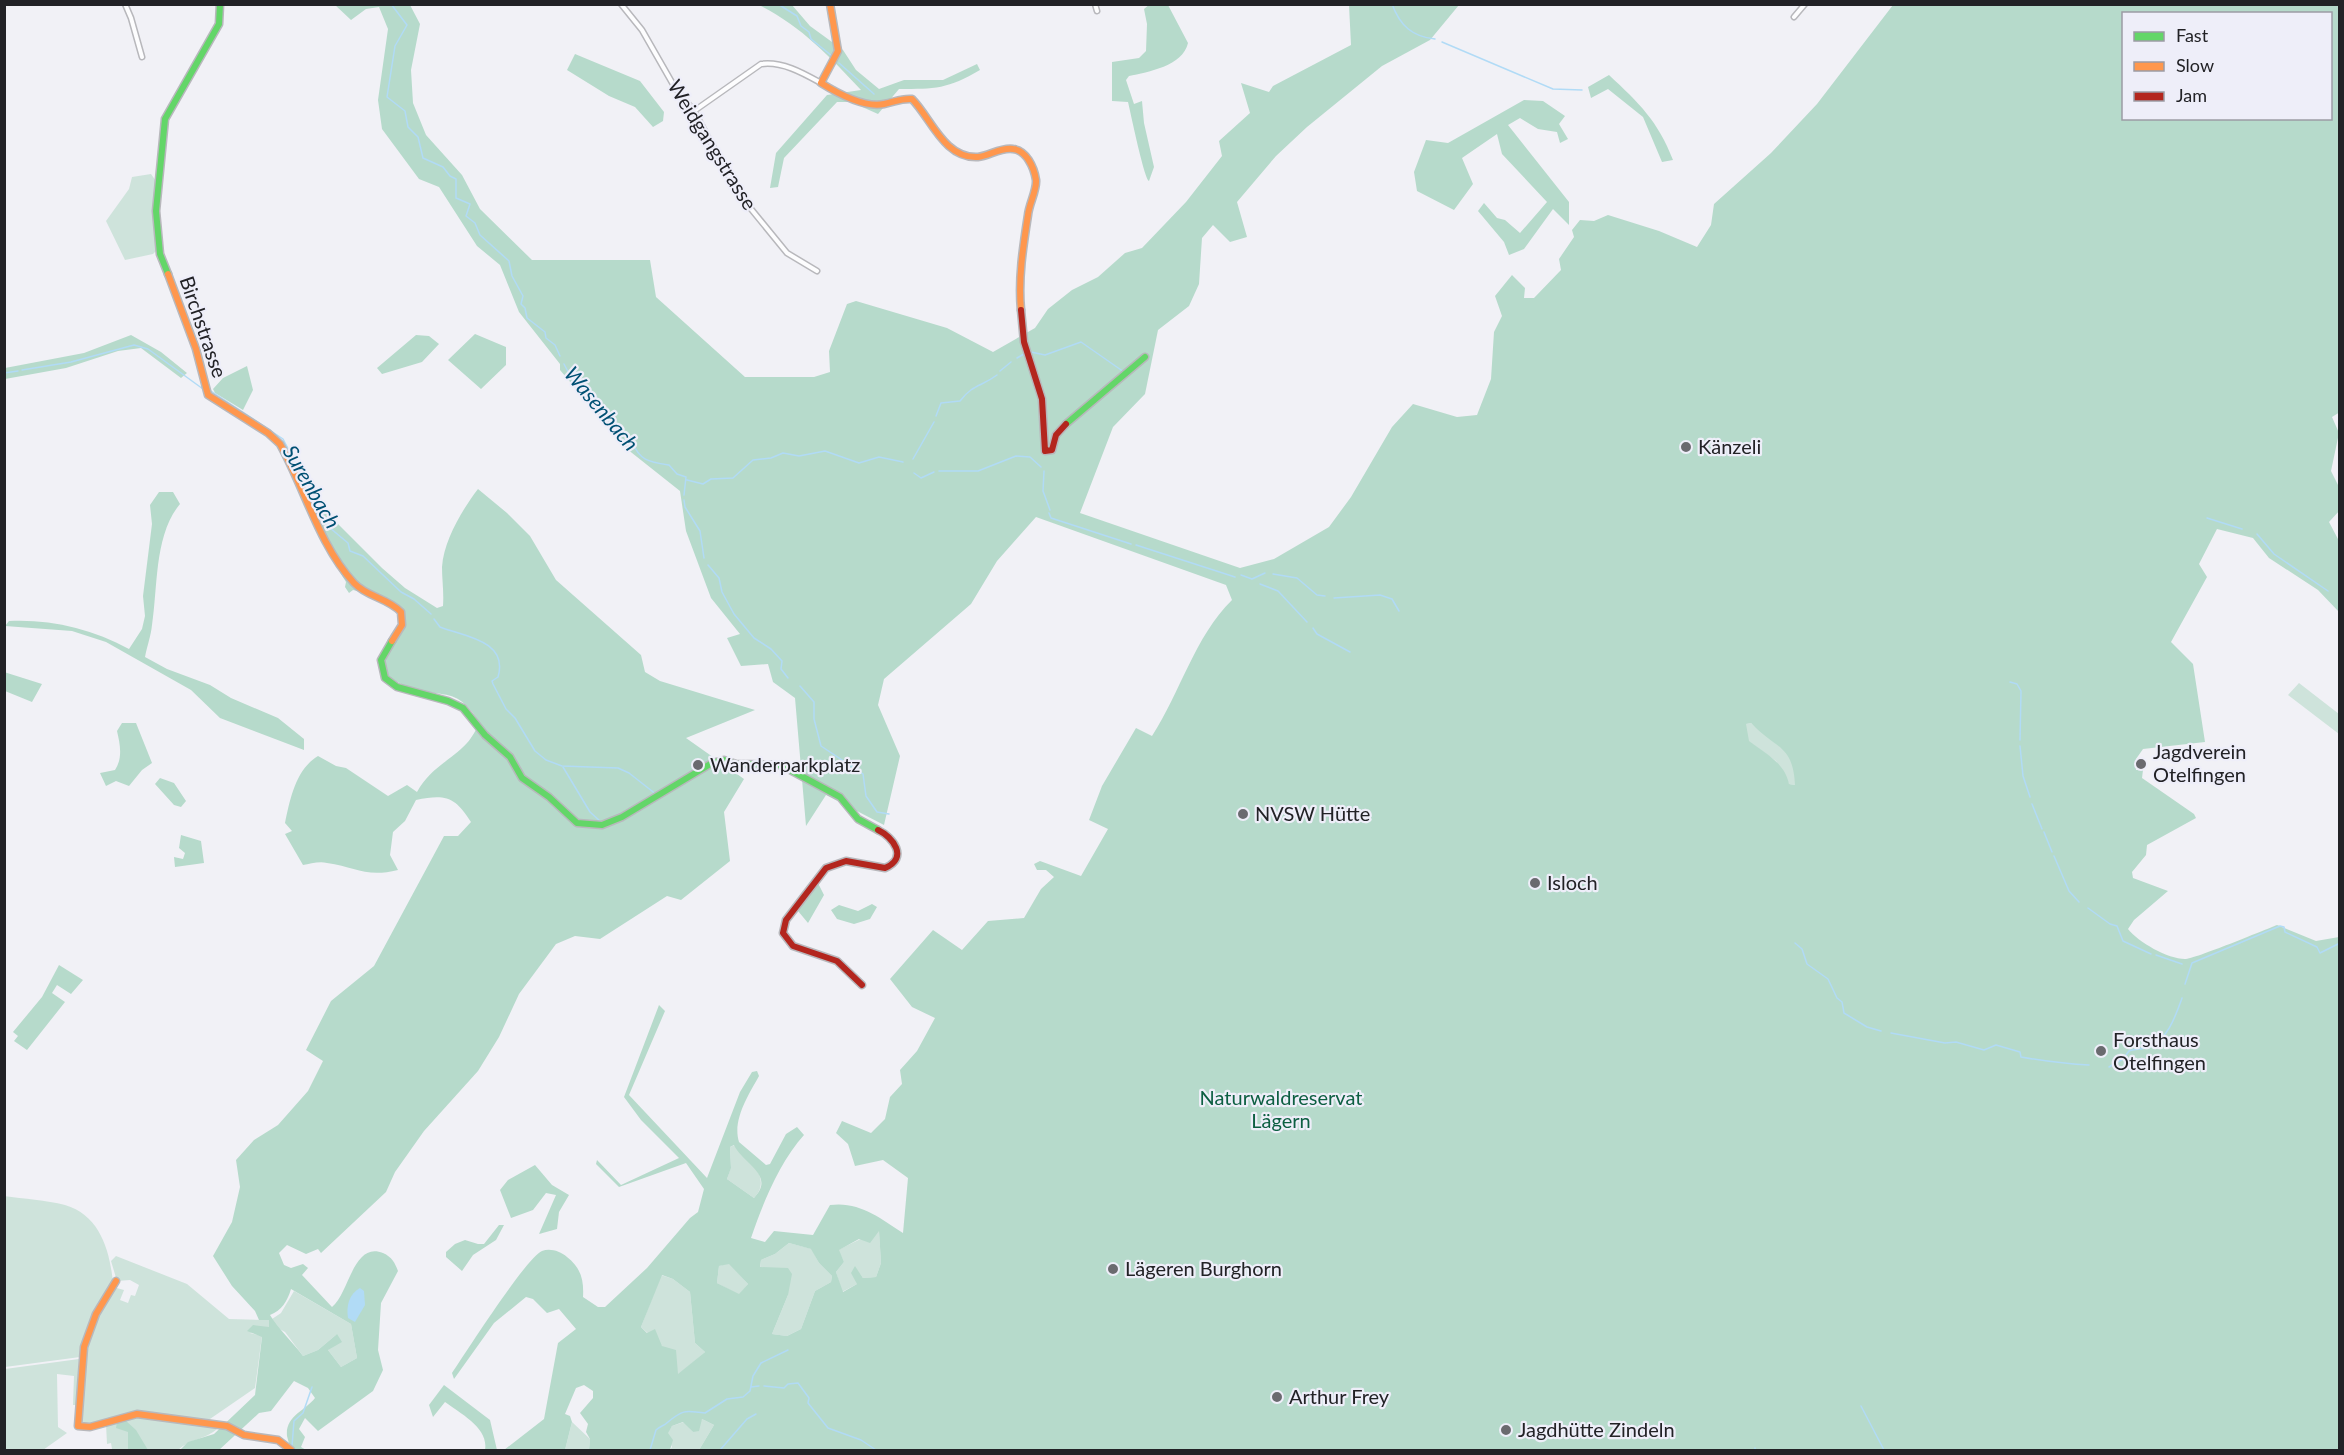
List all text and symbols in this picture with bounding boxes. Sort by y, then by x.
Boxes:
legend [2122,12,2332,120]
text: Fast [2176,24,2209,46]
text: Slow [2176,54,2214,76]
street label: Weidgangstrasse [663,75,762,214]
text: Jam [2176,84,2207,106]
street label: Birchstrasse [175,273,233,381]
water label: Wasenbach [560,361,644,455]
place label: Känzeli [1698,434,1761,458]
water label: Surenbach [278,440,346,532]
marker: Känzeli [1679,440,1693,454]
place label: Jagdverein Otelfingen [2153,739,2246,786]
place label: Wanderparkplatz [710,752,860,776]
marker: Jagdverein Otelfingen [2134,757,2148,771]
marker: Wanderparkplatz [691,758,705,772]
place label: NVSW Hütte [1255,801,1370,825]
marker: NVSW Hütte [1236,807,1250,821]
place label: Isloch [1547,870,1598,894]
marker: Isloch [1528,876,1542,890]
place label: Forsthaus Otelfingen [2113,1027,2206,1074]
marker: Forsthaus Otelfingen [2094,1044,2108,1058]
park label: Naturwaldreservat Lägern [1200,1085,1362,1132]
place label: Lägeren Burghorn [1125,1256,1282,1280]
marker: Lägeren Burghorn [1106,1262,1120,1276]
place label: Arthur Frey [1289,1384,1390,1408]
marker: Arthur Frey [1270,1390,1284,1404]
place label: Jagdhütte Zindeln [1518,1417,1675,1441]
marker: Jagdhütte Zindeln [1499,1423,1513,1437]

